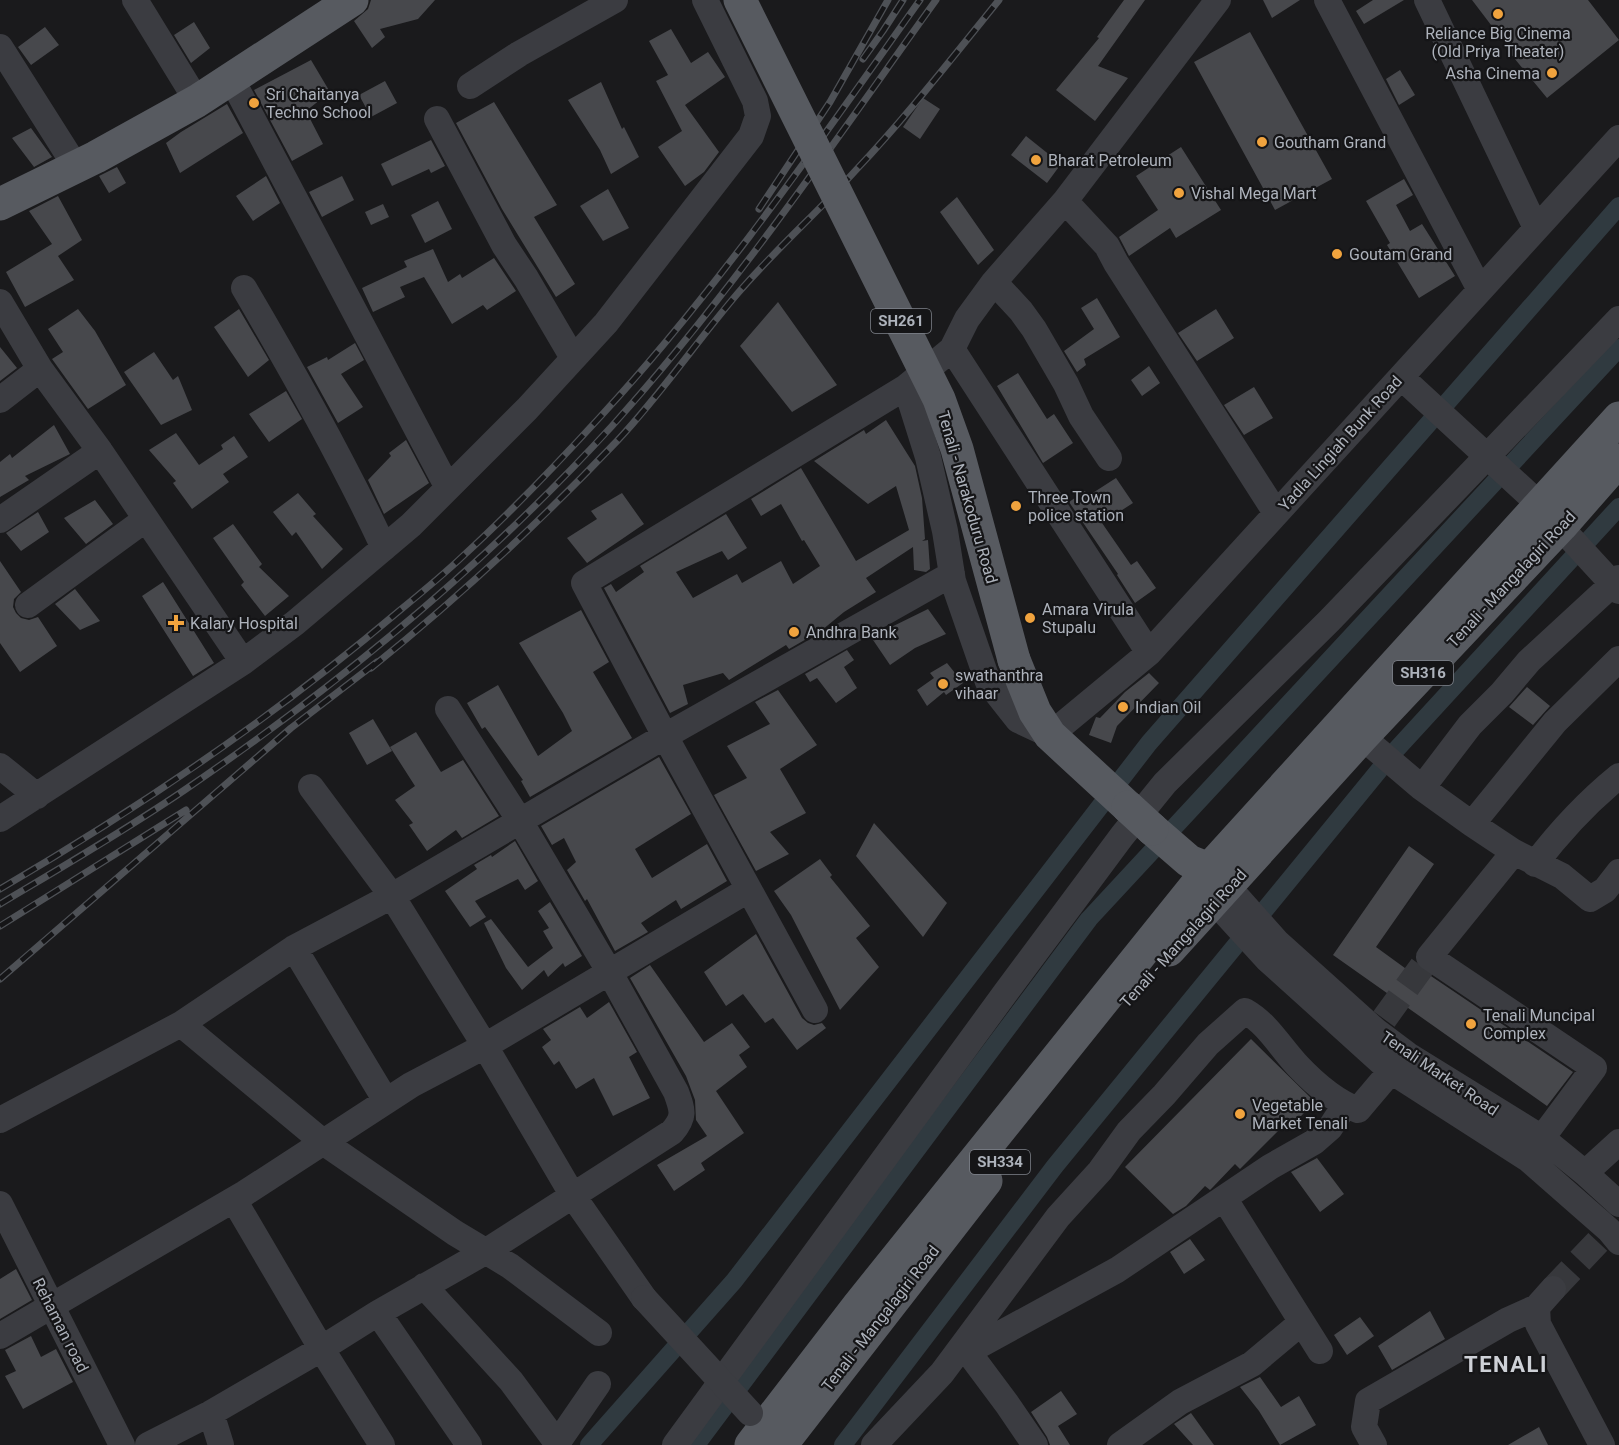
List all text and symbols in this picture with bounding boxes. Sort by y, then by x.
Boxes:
marker: Reliance Big Cinema (Old Priya Theater) [1491,7,1505,21]
place label: Reliance Big Cinema (Old Priya Theater) [1425,24,1571,61]
place label: Asha Cinema [1445,64,1540,83]
marker: Asha Cinema [1545,66,1559,80]
place label: Sri Chaitanya Techno School [266,85,371,122]
marker: Sri Chaitanya Techno School [247,96,261,110]
place label: Goutham Grand [1274,133,1386,152]
marker: Goutham Grand [1255,135,1269,149]
place label: Bharat Petroleum [1048,151,1172,170]
marker: Bharat Petroleum [1029,153,1043,167]
place label: Vishal Mega Mart [1191,184,1317,203]
marker: Vishal Mega Mart [1172,186,1186,200]
place label: Goutam Grand [1349,245,1452,264]
marker: Goutam Grand [1330,247,1344,261]
road number: SH261 [871,309,931,333]
street label: Yadla Lingiah Bunk Road [1275,372,1406,515]
street label: Tenali - Narakoduru Road [934,409,1001,586]
place label: Three Town police station [1028,488,1124,525]
marker: Three Town police station [1009,499,1023,513]
street label: Tenali - Mangalagiri Road [1443,507,1580,651]
place label: Amara Virula Stupalu [1042,600,1134,637]
marker: Amara Virula Stupalu [1023,611,1037,625]
marker: Kalary Hospital [167,614,185,632]
place label: Kalary Hospital [190,614,298,633]
place label: Andhra Bank [806,623,897,642]
marker: Andhra Bank [787,625,801,639]
road number: SH316 [1393,661,1453,685]
place label: swathanthra vihaar [955,666,1043,703]
marker: swathanthra vihaar [936,677,950,691]
place label: Indian Oil [1135,698,1201,717]
marker: Indian Oil [1116,700,1130,714]
street label: Tenali - Mangalagiri Road [1116,865,1251,1011]
place label: Tenali Muncipal Complex [1483,1006,1595,1043]
marker: Tenali Muncipal Complex [1464,1017,1478,1031]
street label: Tenali Market Road [1378,1027,1502,1120]
place label: Vegetable Market Tenali [1252,1096,1348,1133]
marker: Vegetable Market Tenali [1233,1107,1247,1121]
road number: SH334 [970,1150,1030,1174]
street label: Tenali - Mangalagiri Road [818,1242,943,1395]
street label: Rehaman road [29,1275,93,1376]
district label: TENALI [1464,1352,1548,1377]

